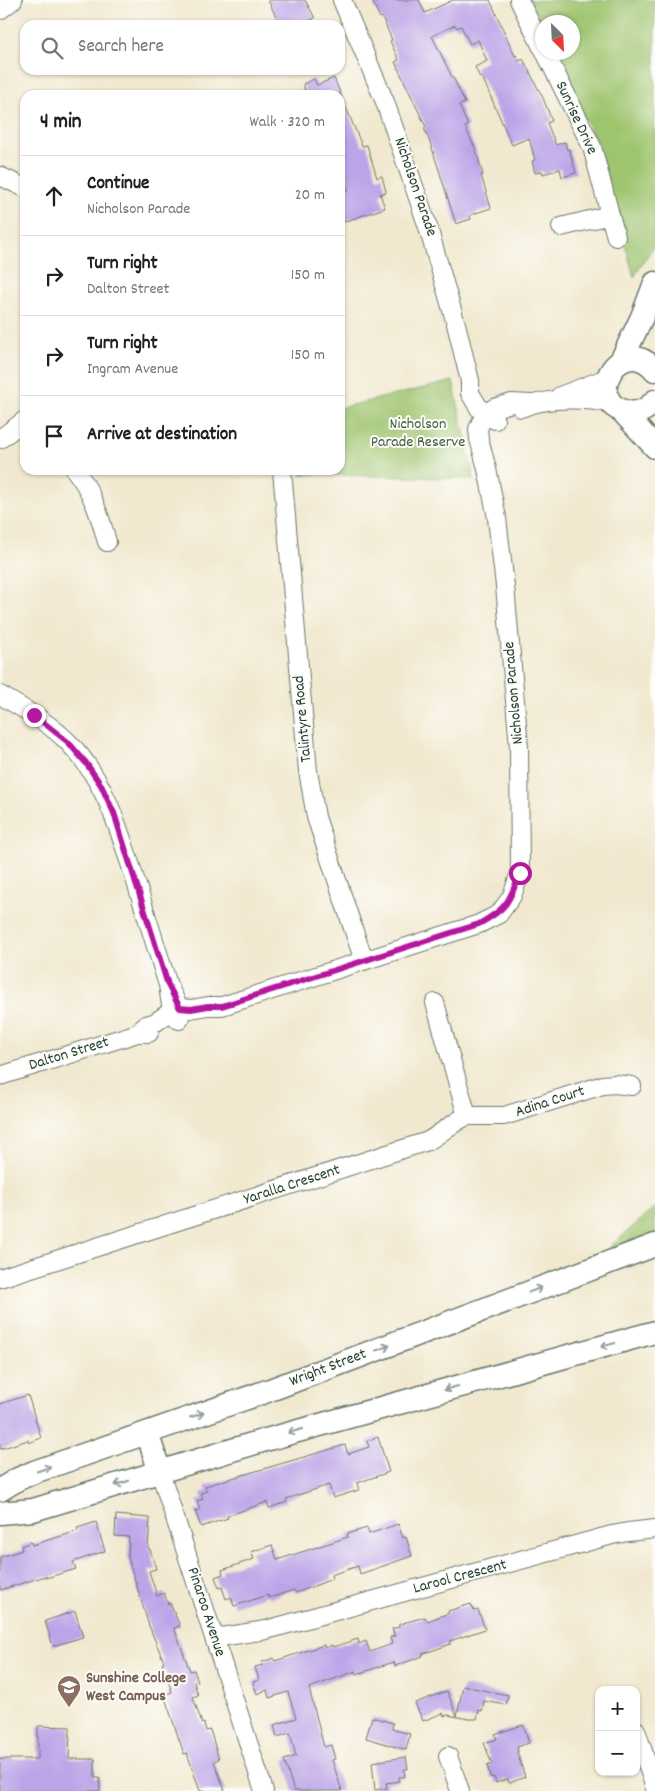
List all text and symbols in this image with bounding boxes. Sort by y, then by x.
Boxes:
north arrow [535,15,580,60]
search box [20,20,345,75]
icon: search [38,34,66,62]
text: Search here [78,34,164,61]
street label: Sunrise Drive [549,78,603,158]
text: 4 min [40,108,82,138]
text: Walk · 320 m [249,111,325,134]
street label: Nicholson Parade [387,134,443,240]
text: Continue [87,171,149,198]
icon: ahead [40,182,68,210]
text: 20 m [295,184,325,207]
text: Nicholson Parade [87,198,190,221]
text: Turn right [87,251,158,278]
icon: right [40,262,68,290]
text: 150 m [291,264,325,287]
text: Dalton Street [87,278,170,301]
text: Turn right [87,331,158,358]
icon: right [40,342,68,370]
text: 150 m [291,344,325,367]
text: Ingram Avenue [87,358,178,381]
park label: Nicholson Parade Reserve [371,413,465,454]
icon: arrive [40,422,68,450]
text: Arrive at destination [87,422,237,449]
street label: Nicholson Parade [498,641,530,745]
street label: Talintyre Road [288,675,318,763]
route end [23,704,46,727]
route start [509,862,532,885]
street label: Dalton Street [26,1031,112,1077]
street label: Adina Court [512,1080,588,1124]
street label: Yaralla Crescent [241,1159,343,1211]
one-way arrow [527,1285,542,1294]
one-way arrow [600,1340,616,1350]
one-way arrow [375,1342,390,1352]
street label: Wright Street [286,1343,370,1393]
one-way arrow [444,1384,460,1393]
one-way arrow [189,1410,205,1420]
one-way arrow [287,1427,303,1437]
one-way arrow [36,1464,51,1473]
one-way arrow [115,1479,131,1489]
street label: Larool Crescent [411,1553,509,1601]
street label: Pinaroo Avenue [181,1564,231,1660]
place label: Sunshine College West Campus [86,1667,186,1708]
school or university icon: Sunshine College West Campus [56,1674,82,1708]
map controls [595,1686,640,1776]
button: + [595,1686,640,1731]
button: − [595,1731,640,1776]

